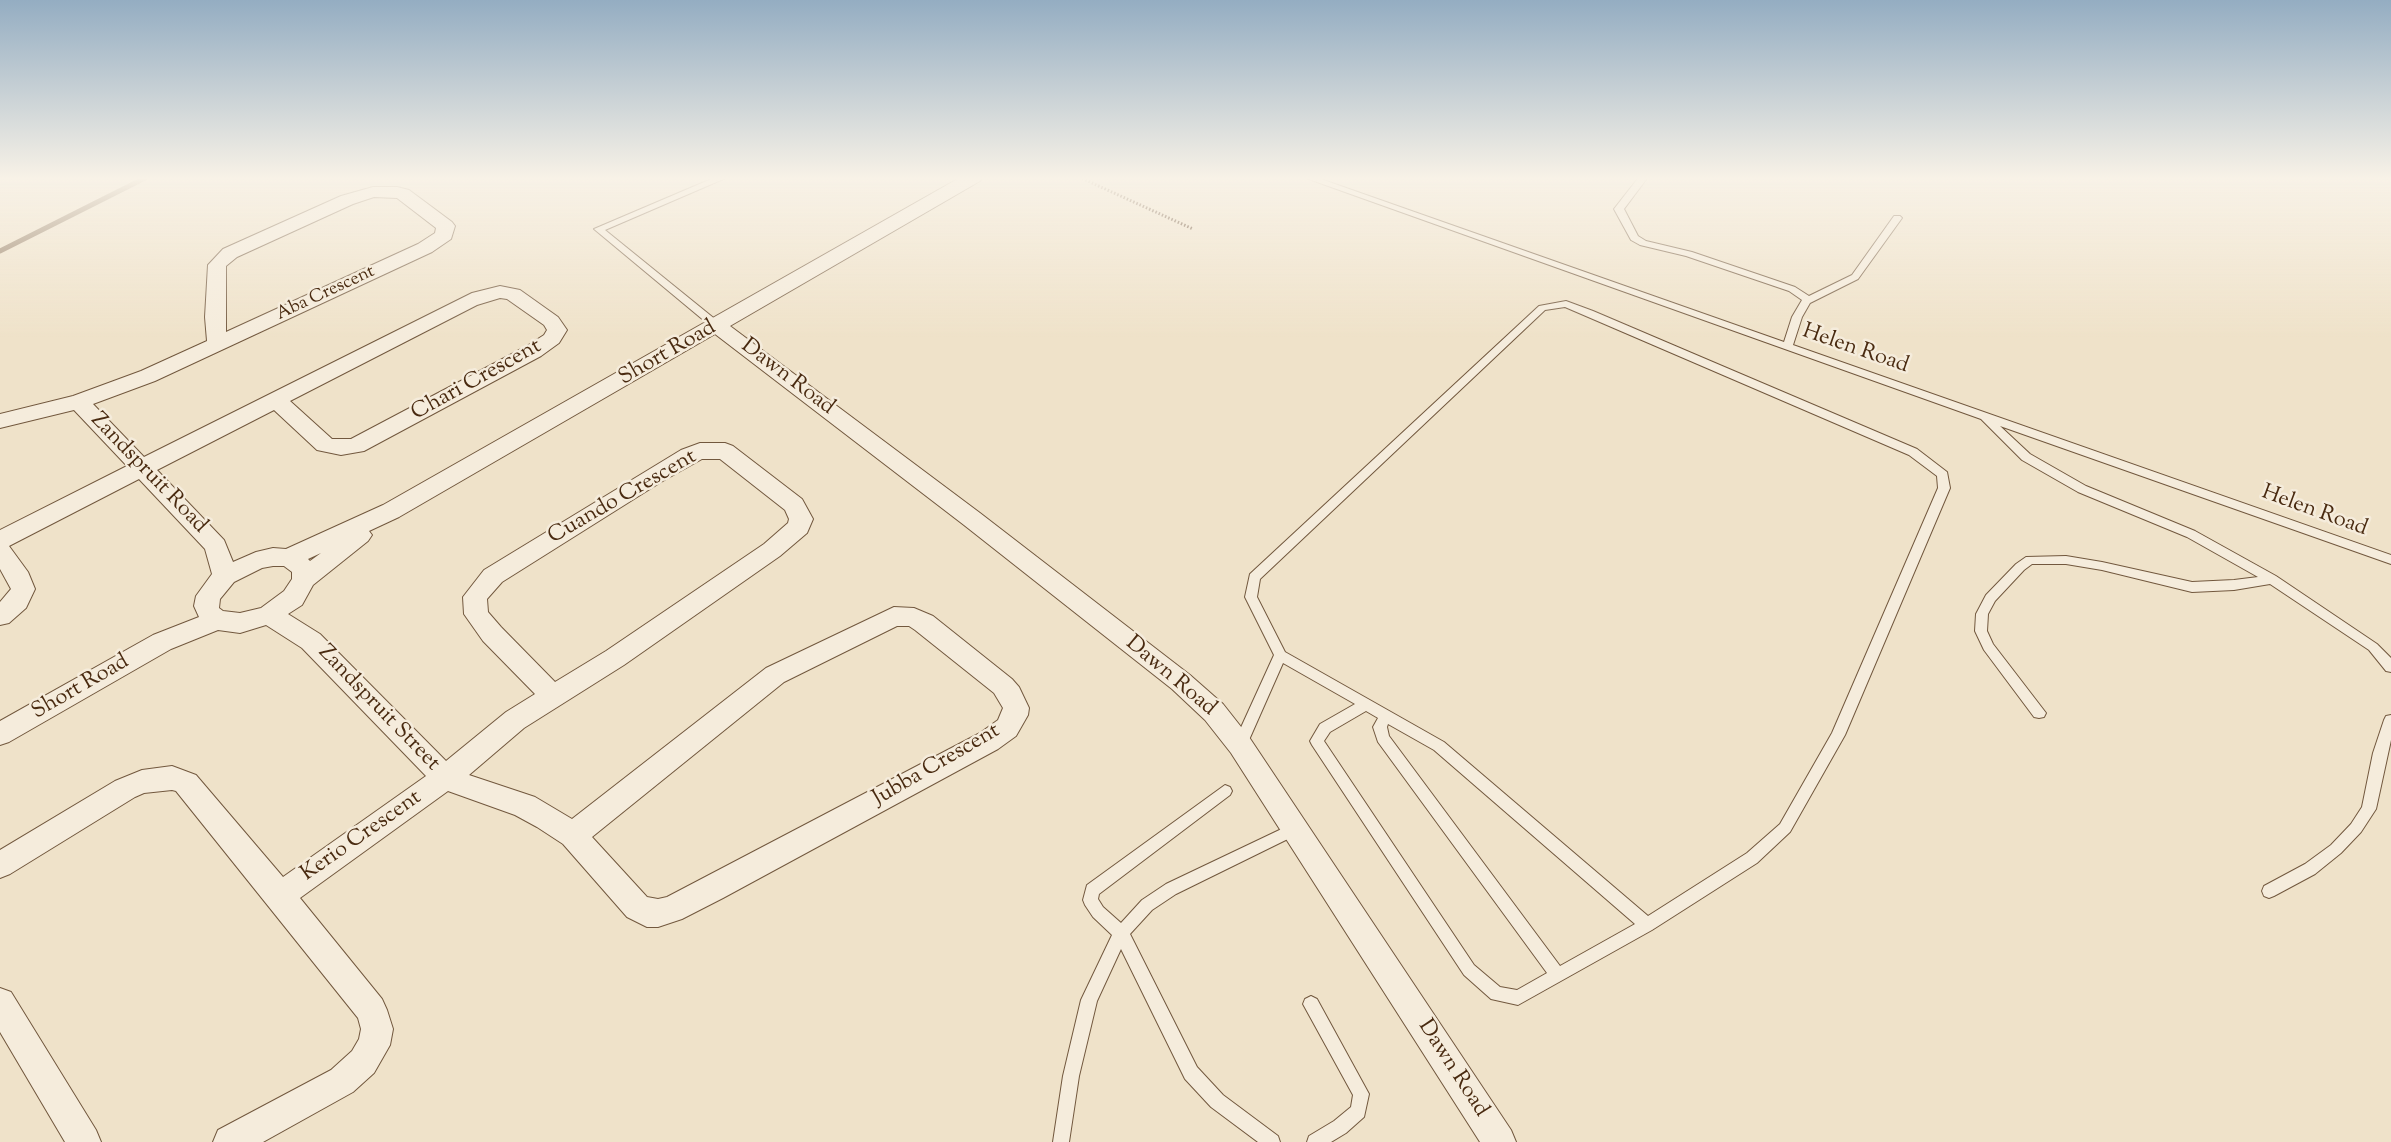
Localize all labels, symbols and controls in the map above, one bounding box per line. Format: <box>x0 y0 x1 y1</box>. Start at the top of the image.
street label: Aba Crescent <box>273 262 379 326</box>
street label: Short Road <box>615 316 721 392</box>
street label: Helen Road <box>1798 319 1912 381</box>
street label: Chari Crescent <box>407 334 547 428</box>
street label: Dawn Road <box>735 334 839 422</box>
street label: Zandspruit Road <box>84 408 212 540</box>
street label: Cuando Crescent <box>544 445 702 551</box>
street label: Helen Road <box>2257 481 2371 543</box>
street label: Dawn Road <box>1119 631 1221 723</box>
street label: Zandspruit Street <box>311 641 445 777</box>
street label: Short Road <box>28 650 134 726</box>
street label: Jubba Crescent <box>869 719 1005 813</box>
street label: Kerio Crescent <box>297 786 427 888</box>
street label: Dawn Road <box>1411 1015 1493 1123</box>

